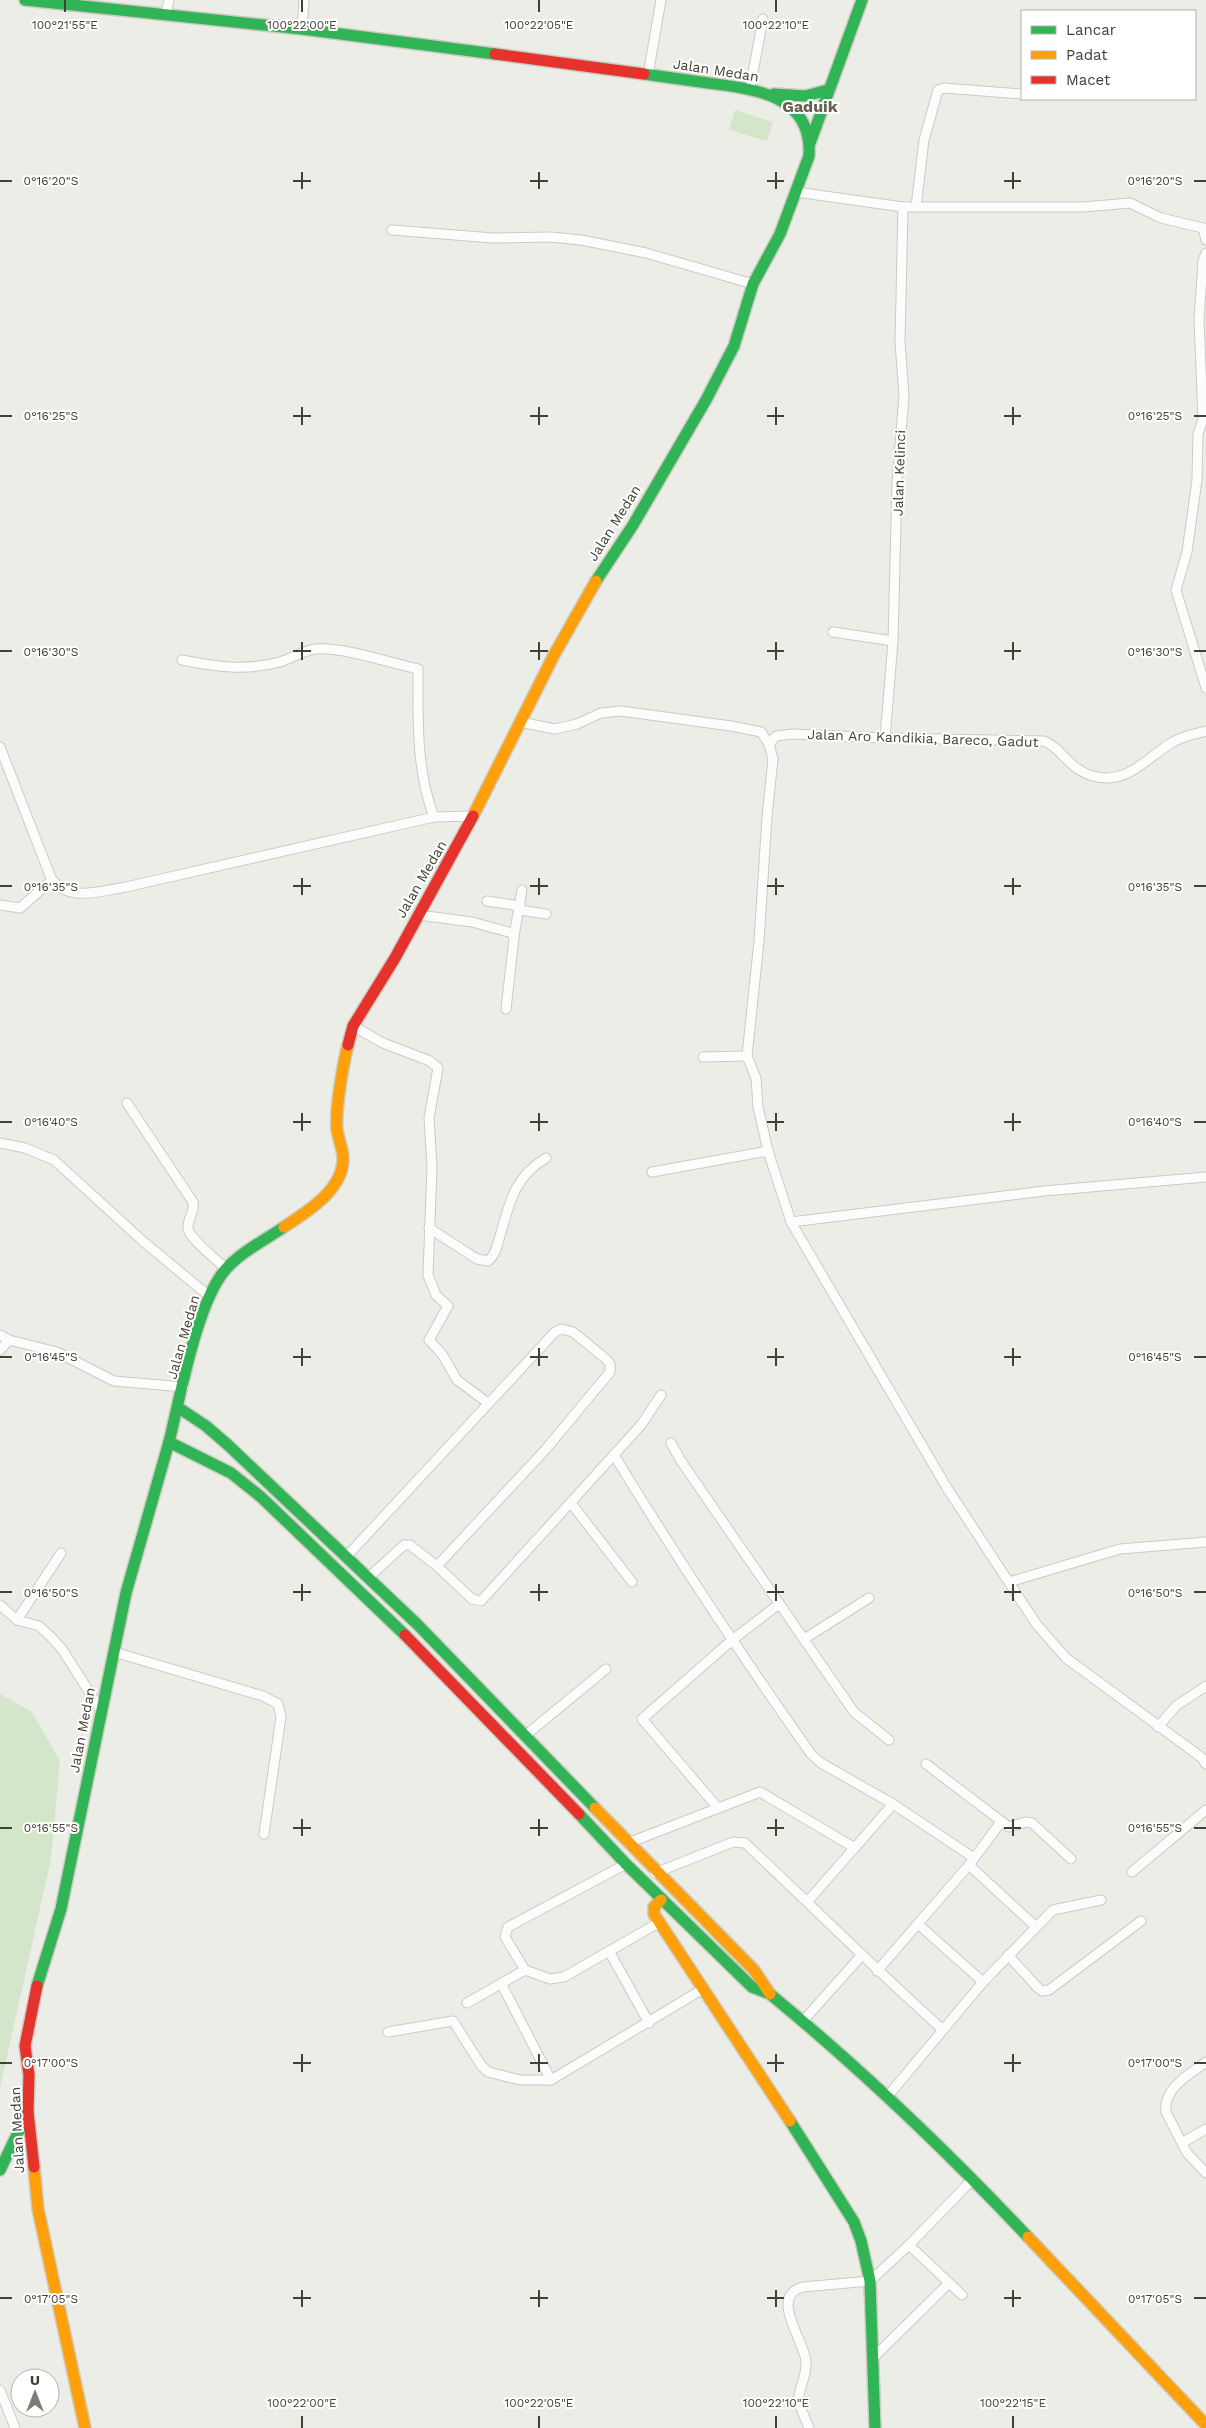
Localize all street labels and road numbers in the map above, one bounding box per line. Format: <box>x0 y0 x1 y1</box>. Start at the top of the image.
street label: Jalan Medan <box>672 55 760 85</box>
street label: Jalan Kelinci <box>890 430 908 516</box>
street label: Jalan Medan <box>584 482 644 564</box>
street label: Jalan Aro Kandikia, Bareco, Gadut <box>807 726 1039 750</box>
street label: Jalan Medan <box>392 838 450 920</box>
street label: Jalan Medan <box>163 1293 203 1381</box>
street label: Jalan Medan <box>66 1686 98 1774</box>
street label: Jalan Medan <box>7 2086 27 2174</box>

